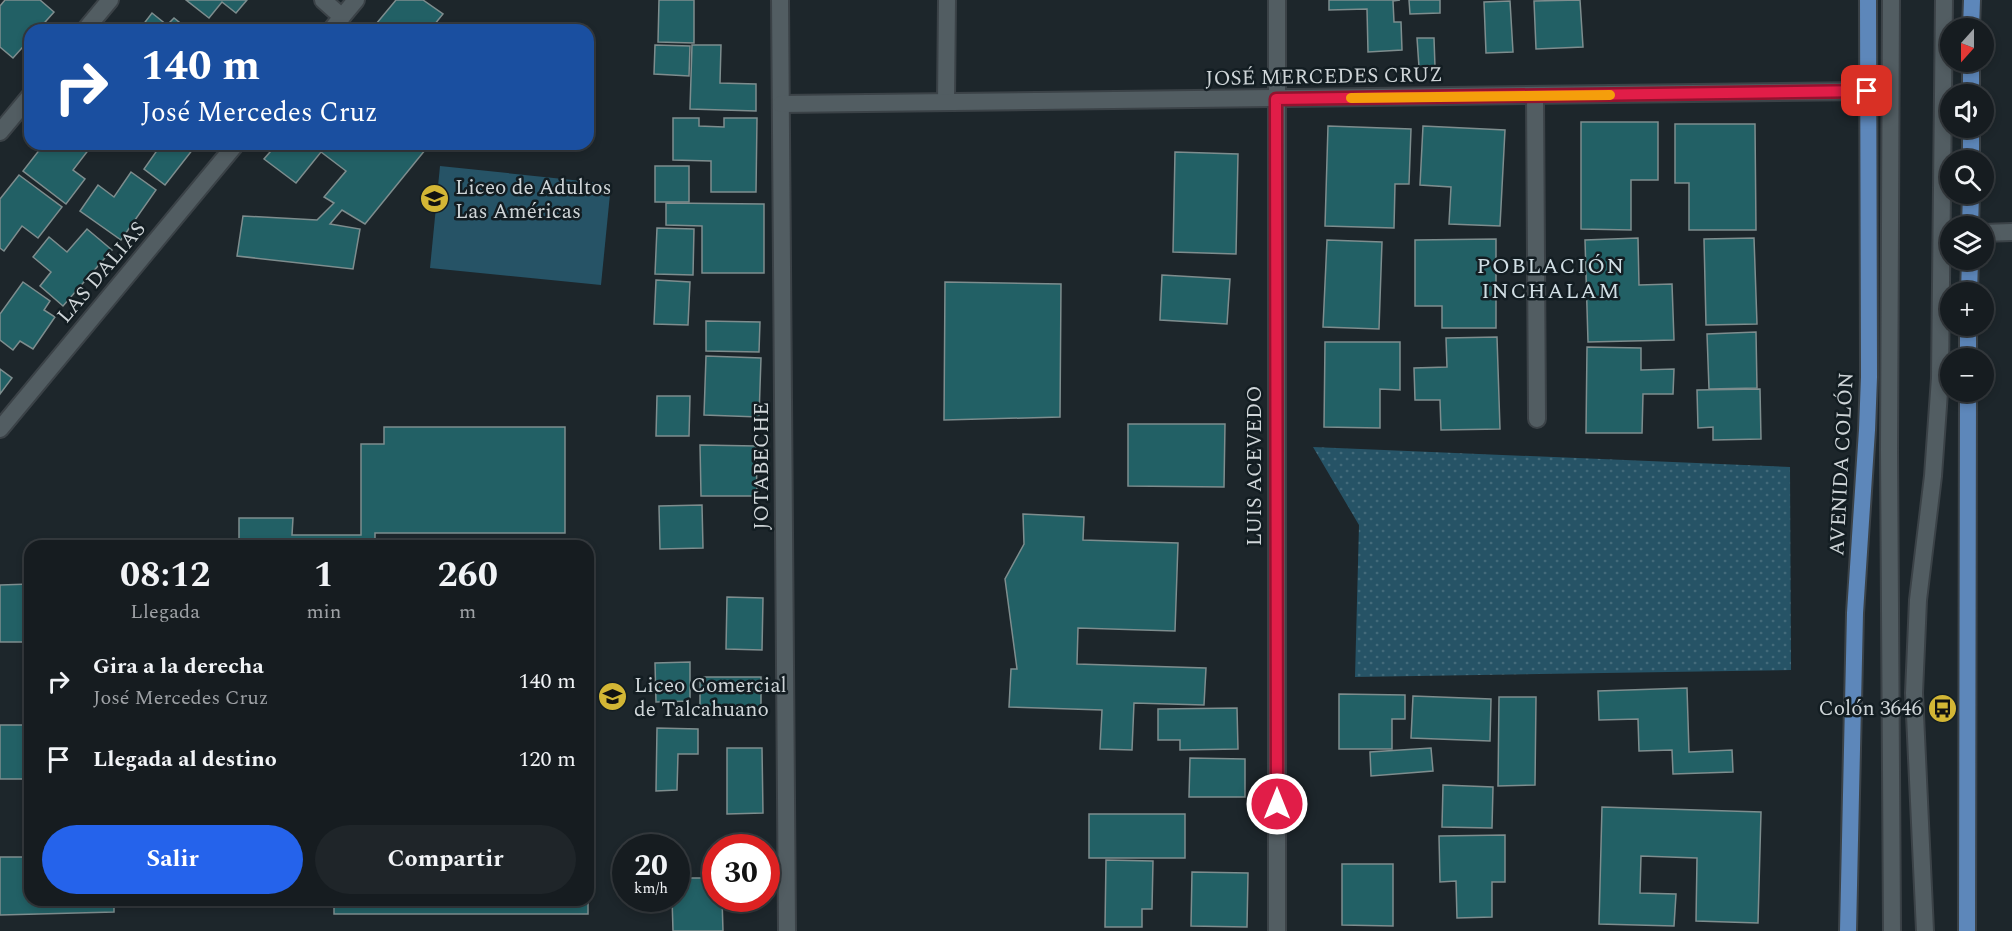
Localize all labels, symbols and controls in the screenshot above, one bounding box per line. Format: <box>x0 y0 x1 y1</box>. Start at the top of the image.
north arrow <box>1940 18 1994 72</box>
map controls <box>1940 18 1994 402</box>
text: 140 m <box>141 35 260 98</box>
icon: right <box>42 48 120 126</box>
street label: JOSÉ MERCEDES CRUZ <box>1205 59 1443 95</box>
pin <box>1841 65 1892 116</box>
icon: arrive <box>1850 74 1883 107</box>
button: sound <box>1940 84 1994 138</box>
text: José Mercedes Cruz <box>141 92 378 134</box>
button: search <box>1940 150 1994 204</box>
place label: Liceo de Adultos Las Américas <box>455 172 612 228</box>
school or university icon: Liceo de Adultos Las Américas <box>418 183 450 215</box>
street label: LAS DALIAS <box>49 215 154 331</box>
button: layers <box>1940 216 1994 270</box>
district label: POBLACIÓN INCHALAM <box>1477 250 1625 308</box>
button: + <box>1940 282 1994 336</box>
button: − <box>1940 348 1994 402</box>
street label: AVENIDA COLÓN <box>1821 371 1863 557</box>
street label: LUIS ACEVEDO <box>1239 386 1271 546</box>
street label: JOTABECHE <box>746 402 778 530</box>
text: 08:12 <box>120 548 210 603</box>
text: 1 <box>314 548 334 603</box>
text: 260 <box>437 548 498 603</box>
text: Llegada <box>130 597 200 627</box>
text: min <box>306 597 341 627</box>
text: m <box>459 597 476 627</box>
text: Gira a la derecha <box>93 650 264 683</box>
icon: right <box>42 665 75 698</box>
text: 140 m <box>519 665 576 698</box>
place label: Liceo Comercial de Talcahuano <box>634 670 787 726</box>
school or university icon: Liceo Comercial de Talcahuano <box>597 681 629 713</box>
text: José Mercedes Cruz <box>93 683 268 713</box>
bus stop icon: Colón 3646 <box>1927 692 1959 724</box>
place label: Colón 3646 <box>1818 693 1922 725</box>
icon: arrive <box>42 743 75 776</box>
text: Llegada al destino <box>93 743 277 776</box>
text: 120 m <box>519 743 576 776</box>
position arrow <box>1245 772 1309 836</box>
button: Salir <box>42 825 303 894</box>
button: Compartir <box>315 825 576 894</box>
speed limit sign: 30 <box>702 834 780 912</box>
text: 20 <box>634 843 668 889</box>
text: km/h <box>634 877 668 900</box>

